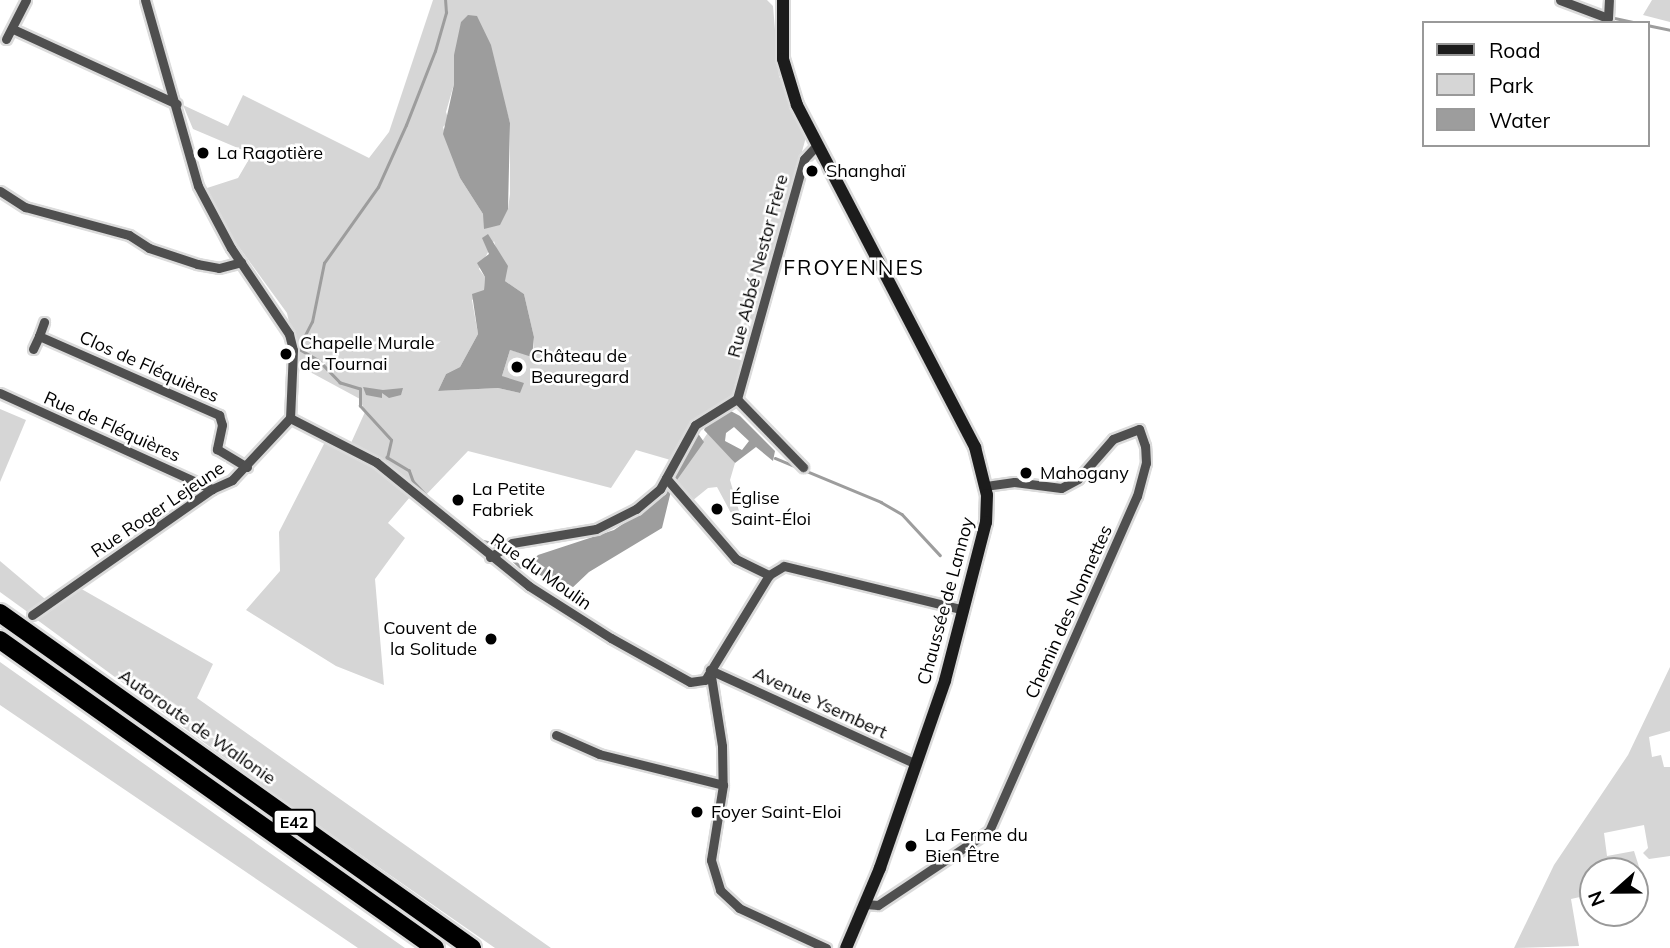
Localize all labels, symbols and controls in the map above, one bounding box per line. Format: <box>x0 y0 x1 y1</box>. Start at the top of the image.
legend <box>1422 21 1649 147</box>
text: Road <box>1489 37 1540 63</box>
text: Park <box>1489 72 1533 98</box>
text: Water <box>1489 107 1550 133</box>
place label: La Ragotière <box>217 142 323 164</box>
marker: La Ragotière <box>195 145 211 161</box>
place label: Shanghaï <box>826 160 906 182</box>
marker: Shanghaï <box>804 163 820 179</box>
street label: Rue Abbé Nestor Frère <box>723 172 793 360</box>
district label: FROYENNES <box>784 254 924 280</box>
street label: Clos de Fléquières <box>76 327 222 407</box>
place label: Chapelle Murale de Tournai <box>300 333 434 376</box>
marker: Chapelle Murale de Tournai <box>278 346 294 362</box>
place label: Château de Beauregard <box>531 346 629 388</box>
marker: Château de Beauregard <box>509 359 525 375</box>
street label: Rue de Fléquières <box>40 387 184 467</box>
street label: Rue Roger Lejeune <box>87 457 229 563</box>
place label: Mahogany <box>1040 462 1129 484</box>
marker: Mahogany <box>1018 465 1034 481</box>
place label: La Petite Fabriek <box>472 479 545 522</box>
place label: Église Saint-Éloi <box>731 488 811 530</box>
marker: La Petite Fabriek <box>450 492 466 508</box>
marker: Église Saint-Éloi <box>709 501 725 517</box>
street label: Chaussée de Lannoy <box>913 515 979 687</box>
street label: Chemin des Nonnettes <box>1021 522 1117 702</box>
street label: Rue du Moulin <box>486 529 596 615</box>
place label: Couvent de la Solitude <box>383 618 477 660</box>
marker: Couvent de la Solitude <box>483 631 499 647</box>
street label: Avenue Ysembert <box>750 662 890 744</box>
street label: Autoroute de Wallonie <box>114 665 280 789</box>
place label: Foyer Saint-Eloi <box>711 801 841 823</box>
marker: Foyer Saint-Eloi <box>689 804 705 820</box>
road number: E42 <box>271 810 317 834</box>
place label: La Ferme du Bien Être <box>925 825 1028 868</box>
marker: La Ferme du Bien Être <box>903 838 919 854</box>
north arrow <box>1579 857 1649 927</box>
text: N <box>1582 888 1610 910</box>

